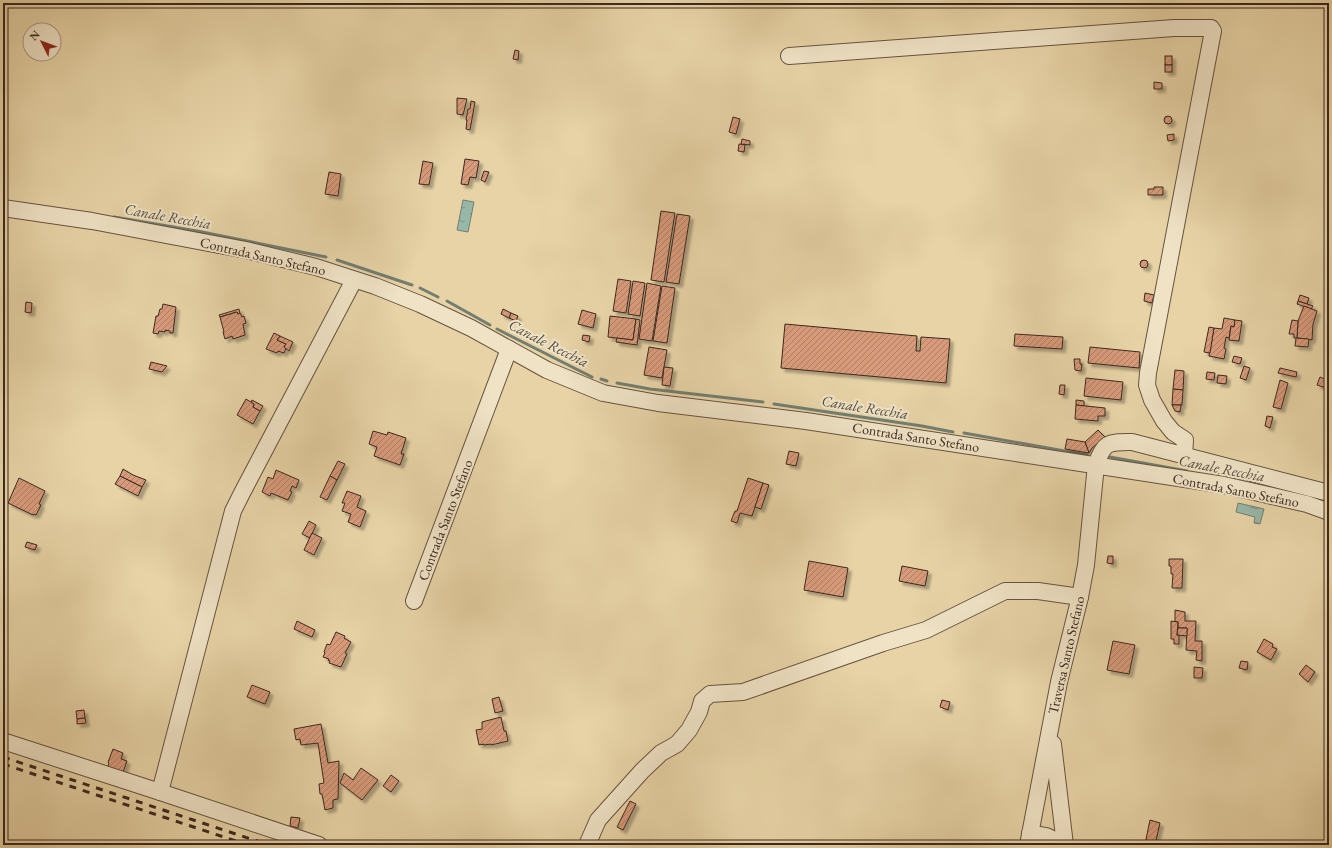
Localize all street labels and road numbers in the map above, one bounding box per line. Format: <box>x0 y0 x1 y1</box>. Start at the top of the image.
street label: Contrada Santo Stefano <box>198 233 328 279</box>
street label: Contrada Santo Stefano <box>851 418 981 456</box>
street label: Contrada Santo Stefano <box>414 457 476 583</box>
street label: Contrada Santo Stefano <box>1171 469 1301 511</box>
street label: Traversa Santo Stefano <box>1044 594 1088 716</box>

